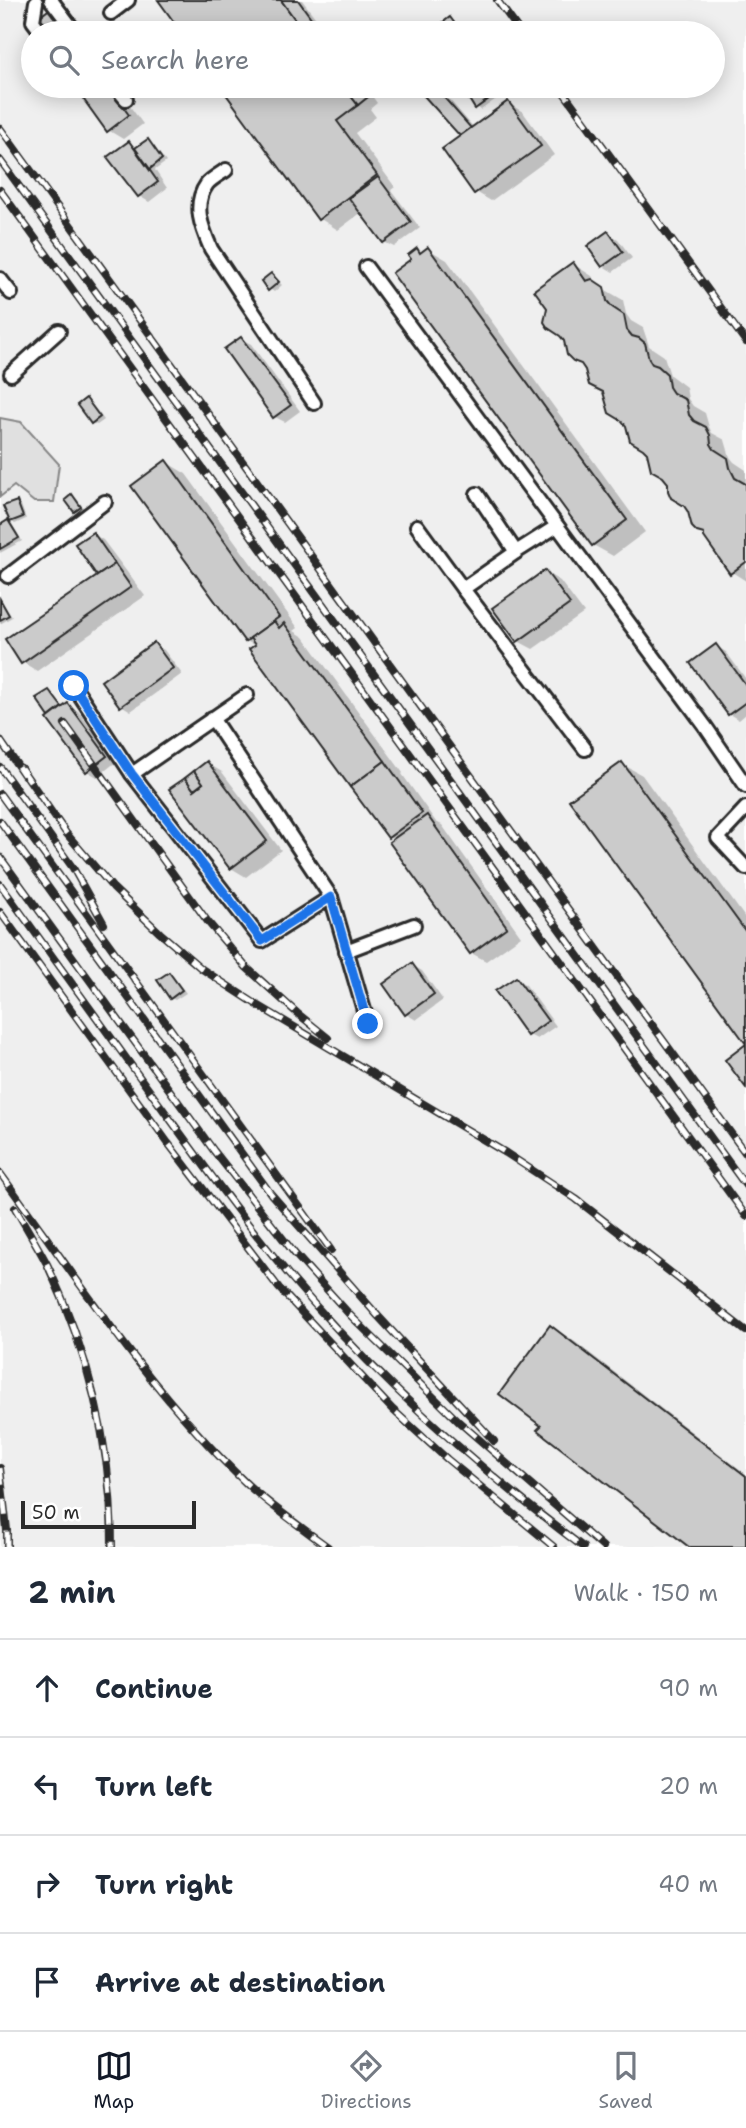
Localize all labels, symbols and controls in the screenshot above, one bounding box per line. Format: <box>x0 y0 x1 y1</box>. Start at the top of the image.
search box <box>21 21 725 98</box>
icon: search <box>45 41 83 79</box>
text: Search here <box>101 42 250 77</box>
route start <box>58 670 89 701</box>
route end <box>352 1008 383 1039</box>
scale bar <box>21 1498 196 1530</box>
text: 50 m <box>32 1500 80 1525</box>
text: 2 min <box>28 1572 115 1613</box>
text: Walk · 150 m <box>573 1578 718 1608</box>
icon: ahead <box>28 1669 66 1707</box>
text: Continue <box>95 1671 213 1706</box>
text: 90 m <box>658 1673 718 1703</box>
icon: left <box>28 1767 66 1805</box>
text: Turn left <box>95 1769 212 1804</box>
text: 20 m <box>659 1771 718 1801</box>
icon: right <box>28 1865 66 1903</box>
text: Turn right <box>95 1867 233 1902</box>
text: 40 m <box>658 1869 718 1899</box>
icon: arrive <box>28 1963 66 2001</box>
text: Arrive at destination <box>95 1965 385 2000</box>
tab: Map <box>93 2047 134 2114</box>
tab: Directions <box>321 2047 412 2114</box>
tab: Saved <box>599 2047 653 2114</box>

